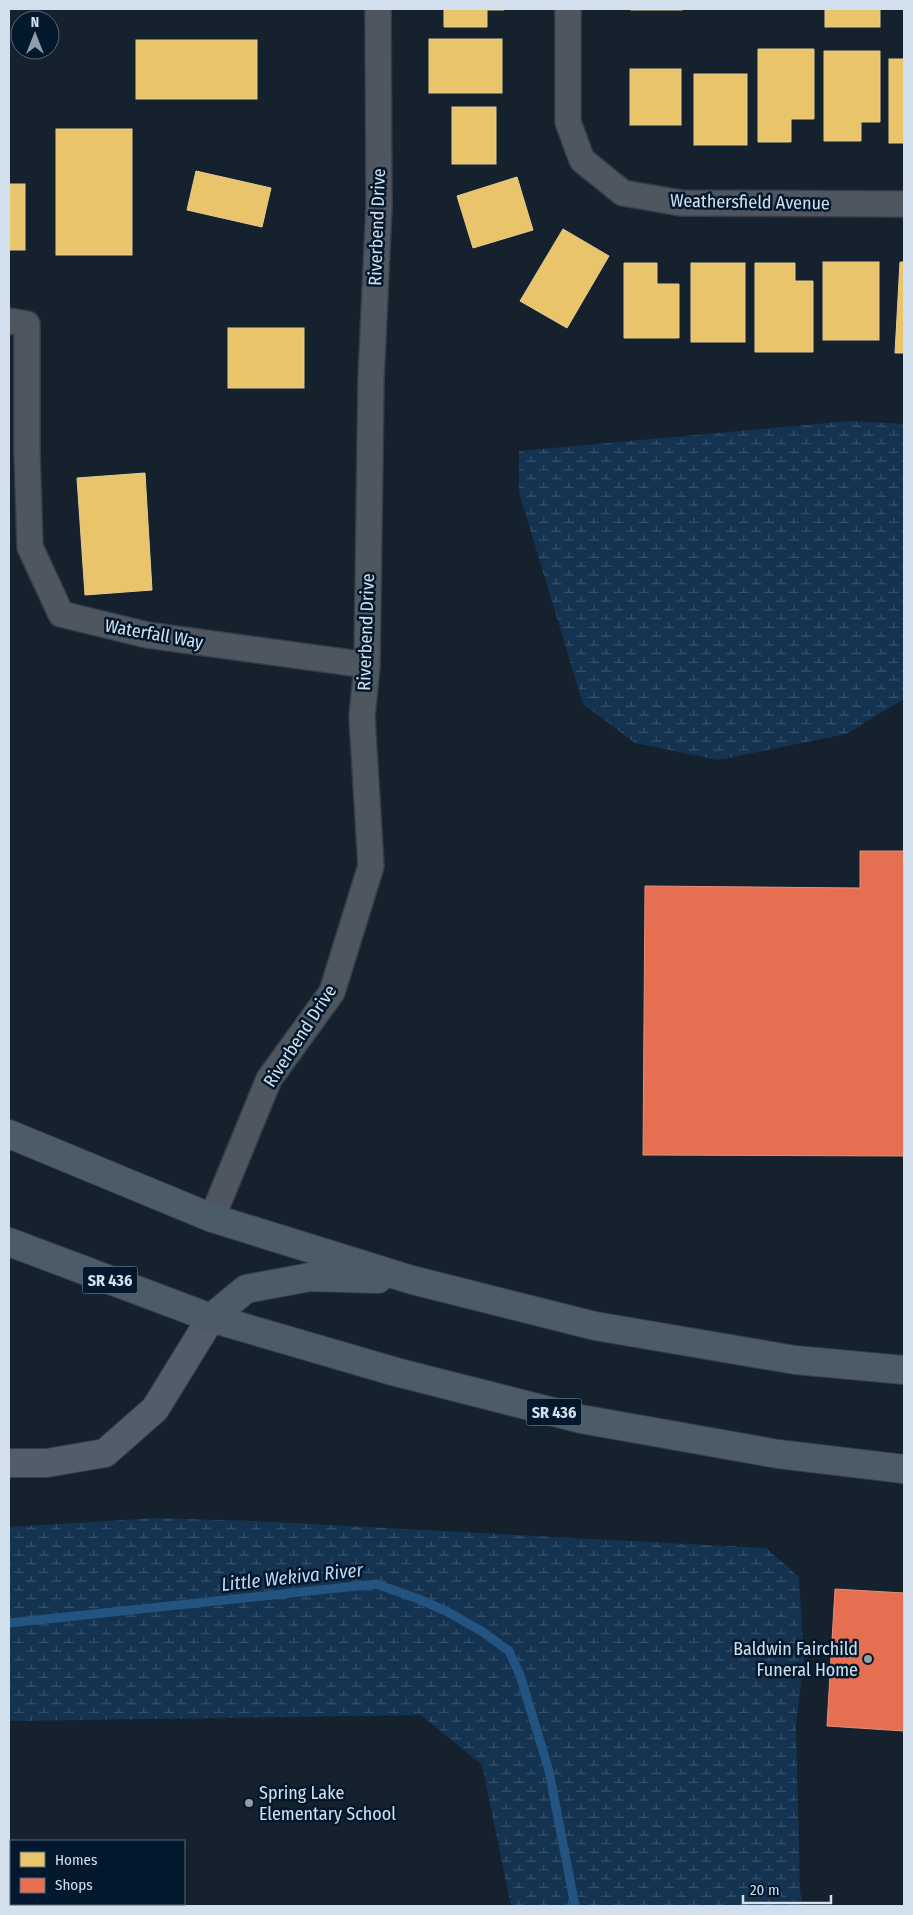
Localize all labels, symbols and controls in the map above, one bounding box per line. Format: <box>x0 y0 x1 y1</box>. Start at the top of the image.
north arrow <box>10 10 60 60</box>
text: N <box>31 14 39 31</box>
street label: Riverbend Drive <box>364 168 390 286</box>
street label: Weathersfield Avenue <box>670 190 830 214</box>
street label: Riverbend Drive <box>353 573 379 691</box>
street label: Waterfall Way <box>103 615 205 653</box>
street label: Riverbend Drive <box>259 981 341 1091</box>
road number: SR 436 <box>82 1266 138 1294</box>
road number: SR 436 <box>526 1398 582 1425</box>
water label: Little Wekiva River <box>220 1558 365 1596</box>
place label: Baldwin Fairchild Funeral Home <box>733 1638 858 1681</box>
marker: Baldwin Fairchild Funeral Home <box>862 1653 874 1665</box>
place label: Spring Lake Elementary School <box>259 1782 396 1825</box>
marker: Spring Lake Elementary School <box>243 1797 255 1809</box>
legend <box>10 1840 185 1905</box>
text: Homes <box>55 1851 97 1869</box>
scale bar <box>743 1872 830 1904</box>
text: Shops <box>55 1876 93 1894</box>
text: 20 m <box>750 1881 780 1899</box>

